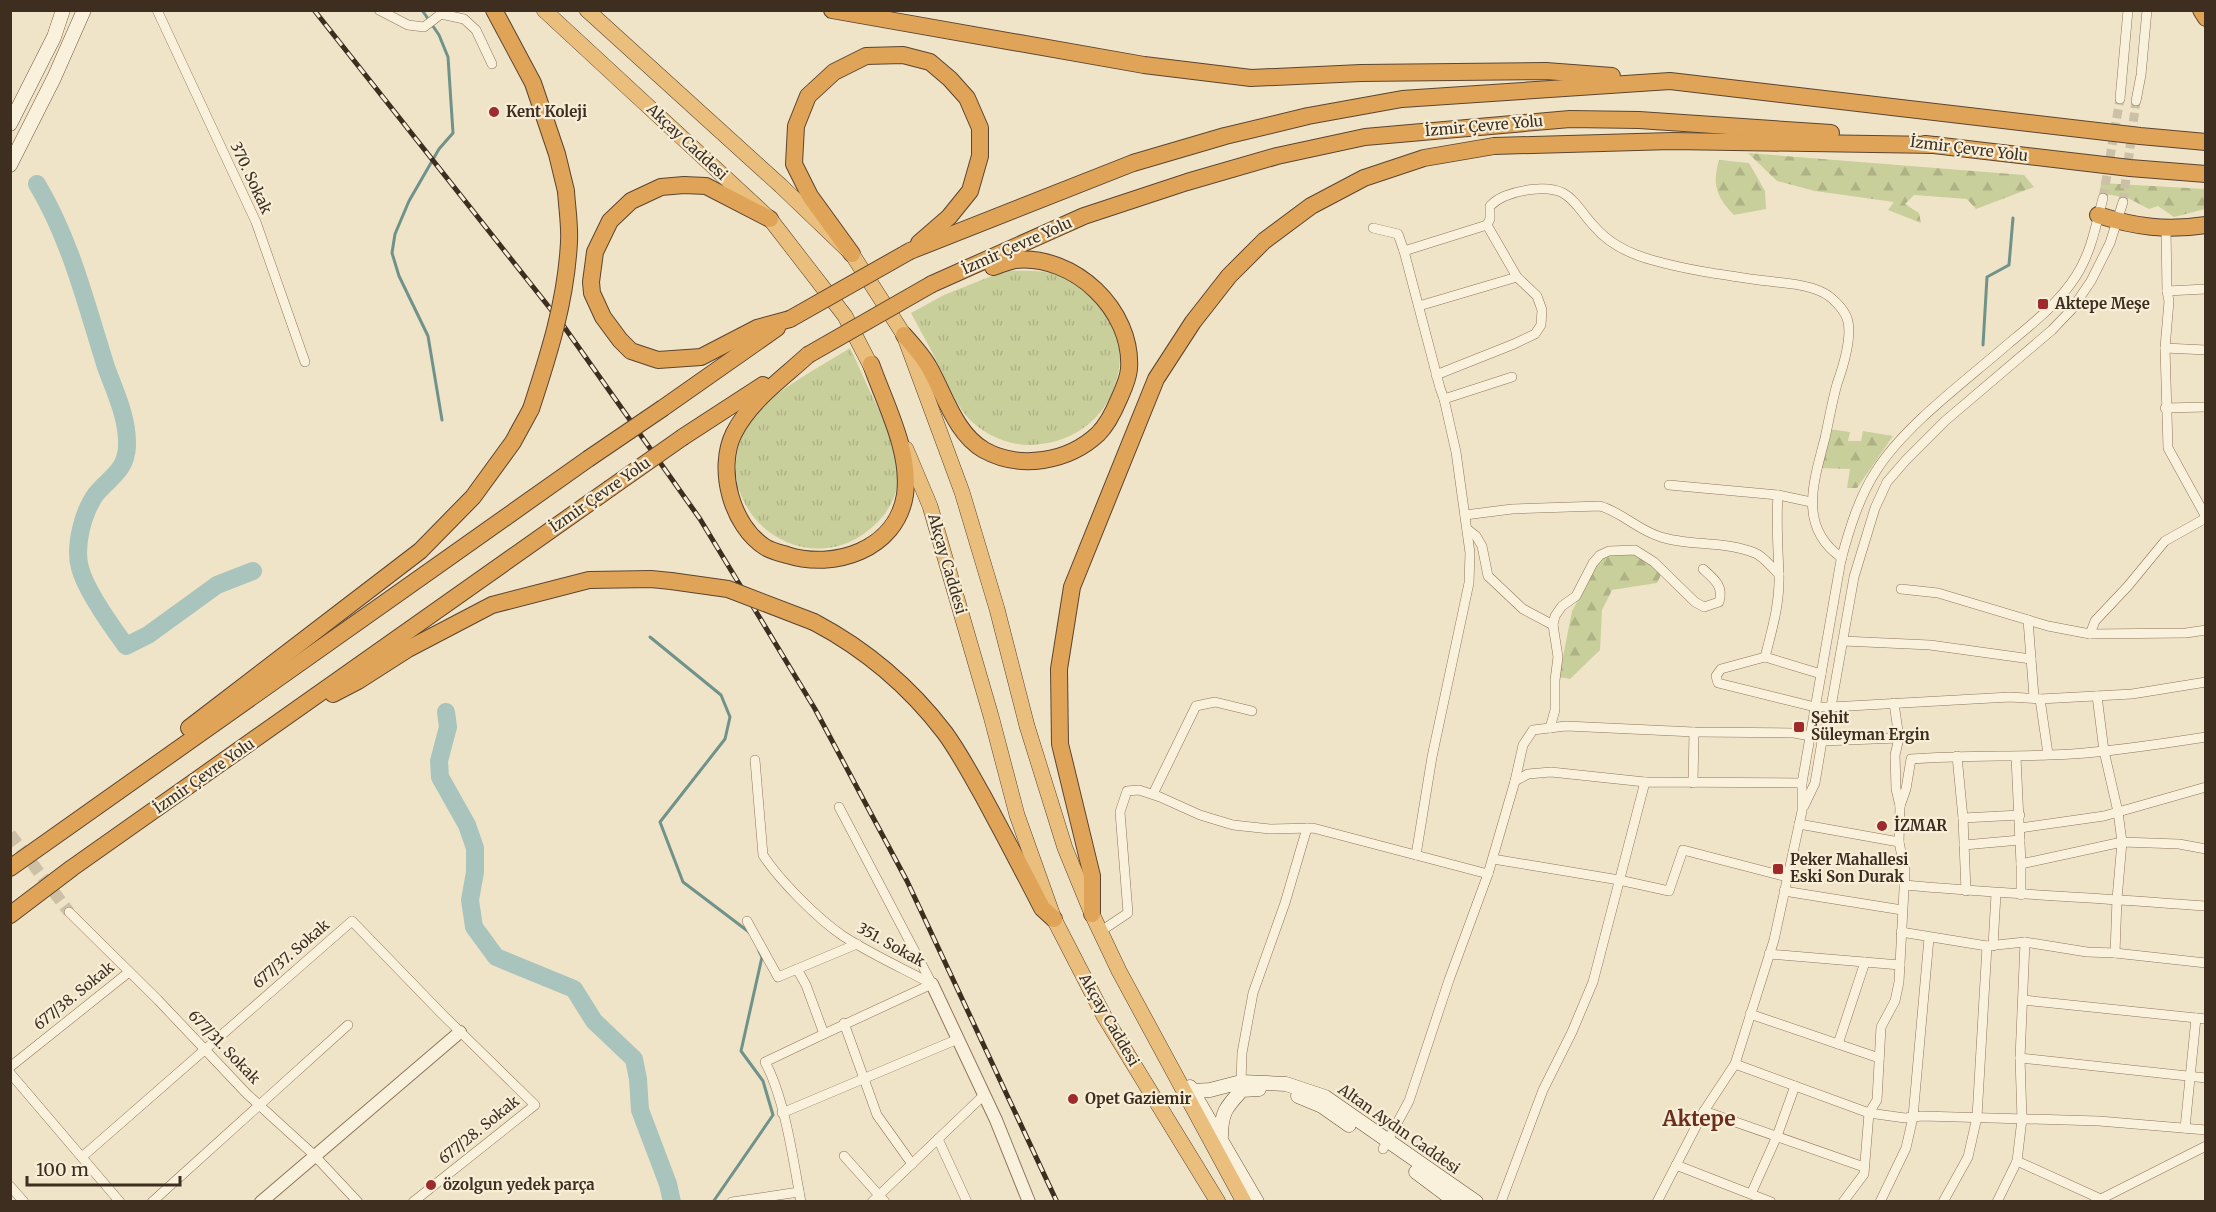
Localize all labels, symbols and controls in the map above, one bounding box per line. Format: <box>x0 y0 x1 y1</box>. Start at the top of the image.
street label: Akçay Caddesi <box>642 99 732 184</box>
place label: Kent Koleji <box>506 102 587 121</box>
marker: Kent Koleji <box>487 105 501 119</box>
street label: İzmir Çevre Yolu <box>1424 111 1544 140</box>
street label: İzmir Çevre Yolu <box>1909 132 2029 165</box>
street label: 370. Sokak <box>227 139 277 217</box>
street label: İzmir Çevre Yolu <box>959 213 1075 278</box>
place label: Aktepe Meşe <box>2054 294 2150 313</box>
marker: Aktepe Meşe <box>2036 297 2050 311</box>
street label: İzmir Çevre Yolu <box>546 453 654 536</box>
street label: Akçay Caddesi <box>924 510 971 616</box>
place label: Şehit Süleyman Ergin <box>1811 708 1930 744</box>
marker: Şehit Süleyman Ergin <box>1792 720 1806 734</box>
street label: İzmir Çevre Yolu <box>150 734 258 817</box>
place label: İZMAR <box>1894 815 1947 835</box>
marker: İZMAR <box>1875 819 1889 833</box>
place label: Peker Mahallesi Eski Son Durak <box>1790 850 1908 886</box>
marker: Peker Mahallesi Eski Son Durak <box>1771 862 1785 876</box>
street label: 677/37. Sokak <box>248 915 333 992</box>
street label: 351. Sokak <box>854 918 929 971</box>
street label: 677/38. Sokak <box>30 957 118 1034</box>
street label: Akçay Caddesi <box>1075 969 1144 1070</box>
street label: 677/31. Sokak <box>184 1006 265 1088</box>
street label: Altan Aydın Caddesi <box>1334 1079 1464 1178</box>
place label: Opet Gaziemir <box>1085 1089 1192 1108</box>
street label: 677/28. Sokak <box>434 1091 523 1168</box>
marker: Opet Gaziemir <box>1066 1092 1080 1106</box>
district label: Aktepe <box>1661 1105 1736 1132</box>
scale bar <box>27 1149 180 1187</box>
text: 100 m <box>36 1158 89 1181</box>
place label: özolgun yedek parça <box>443 1175 595 1194</box>
marker: özolgun yedek parça <box>424 1178 438 1192</box>

